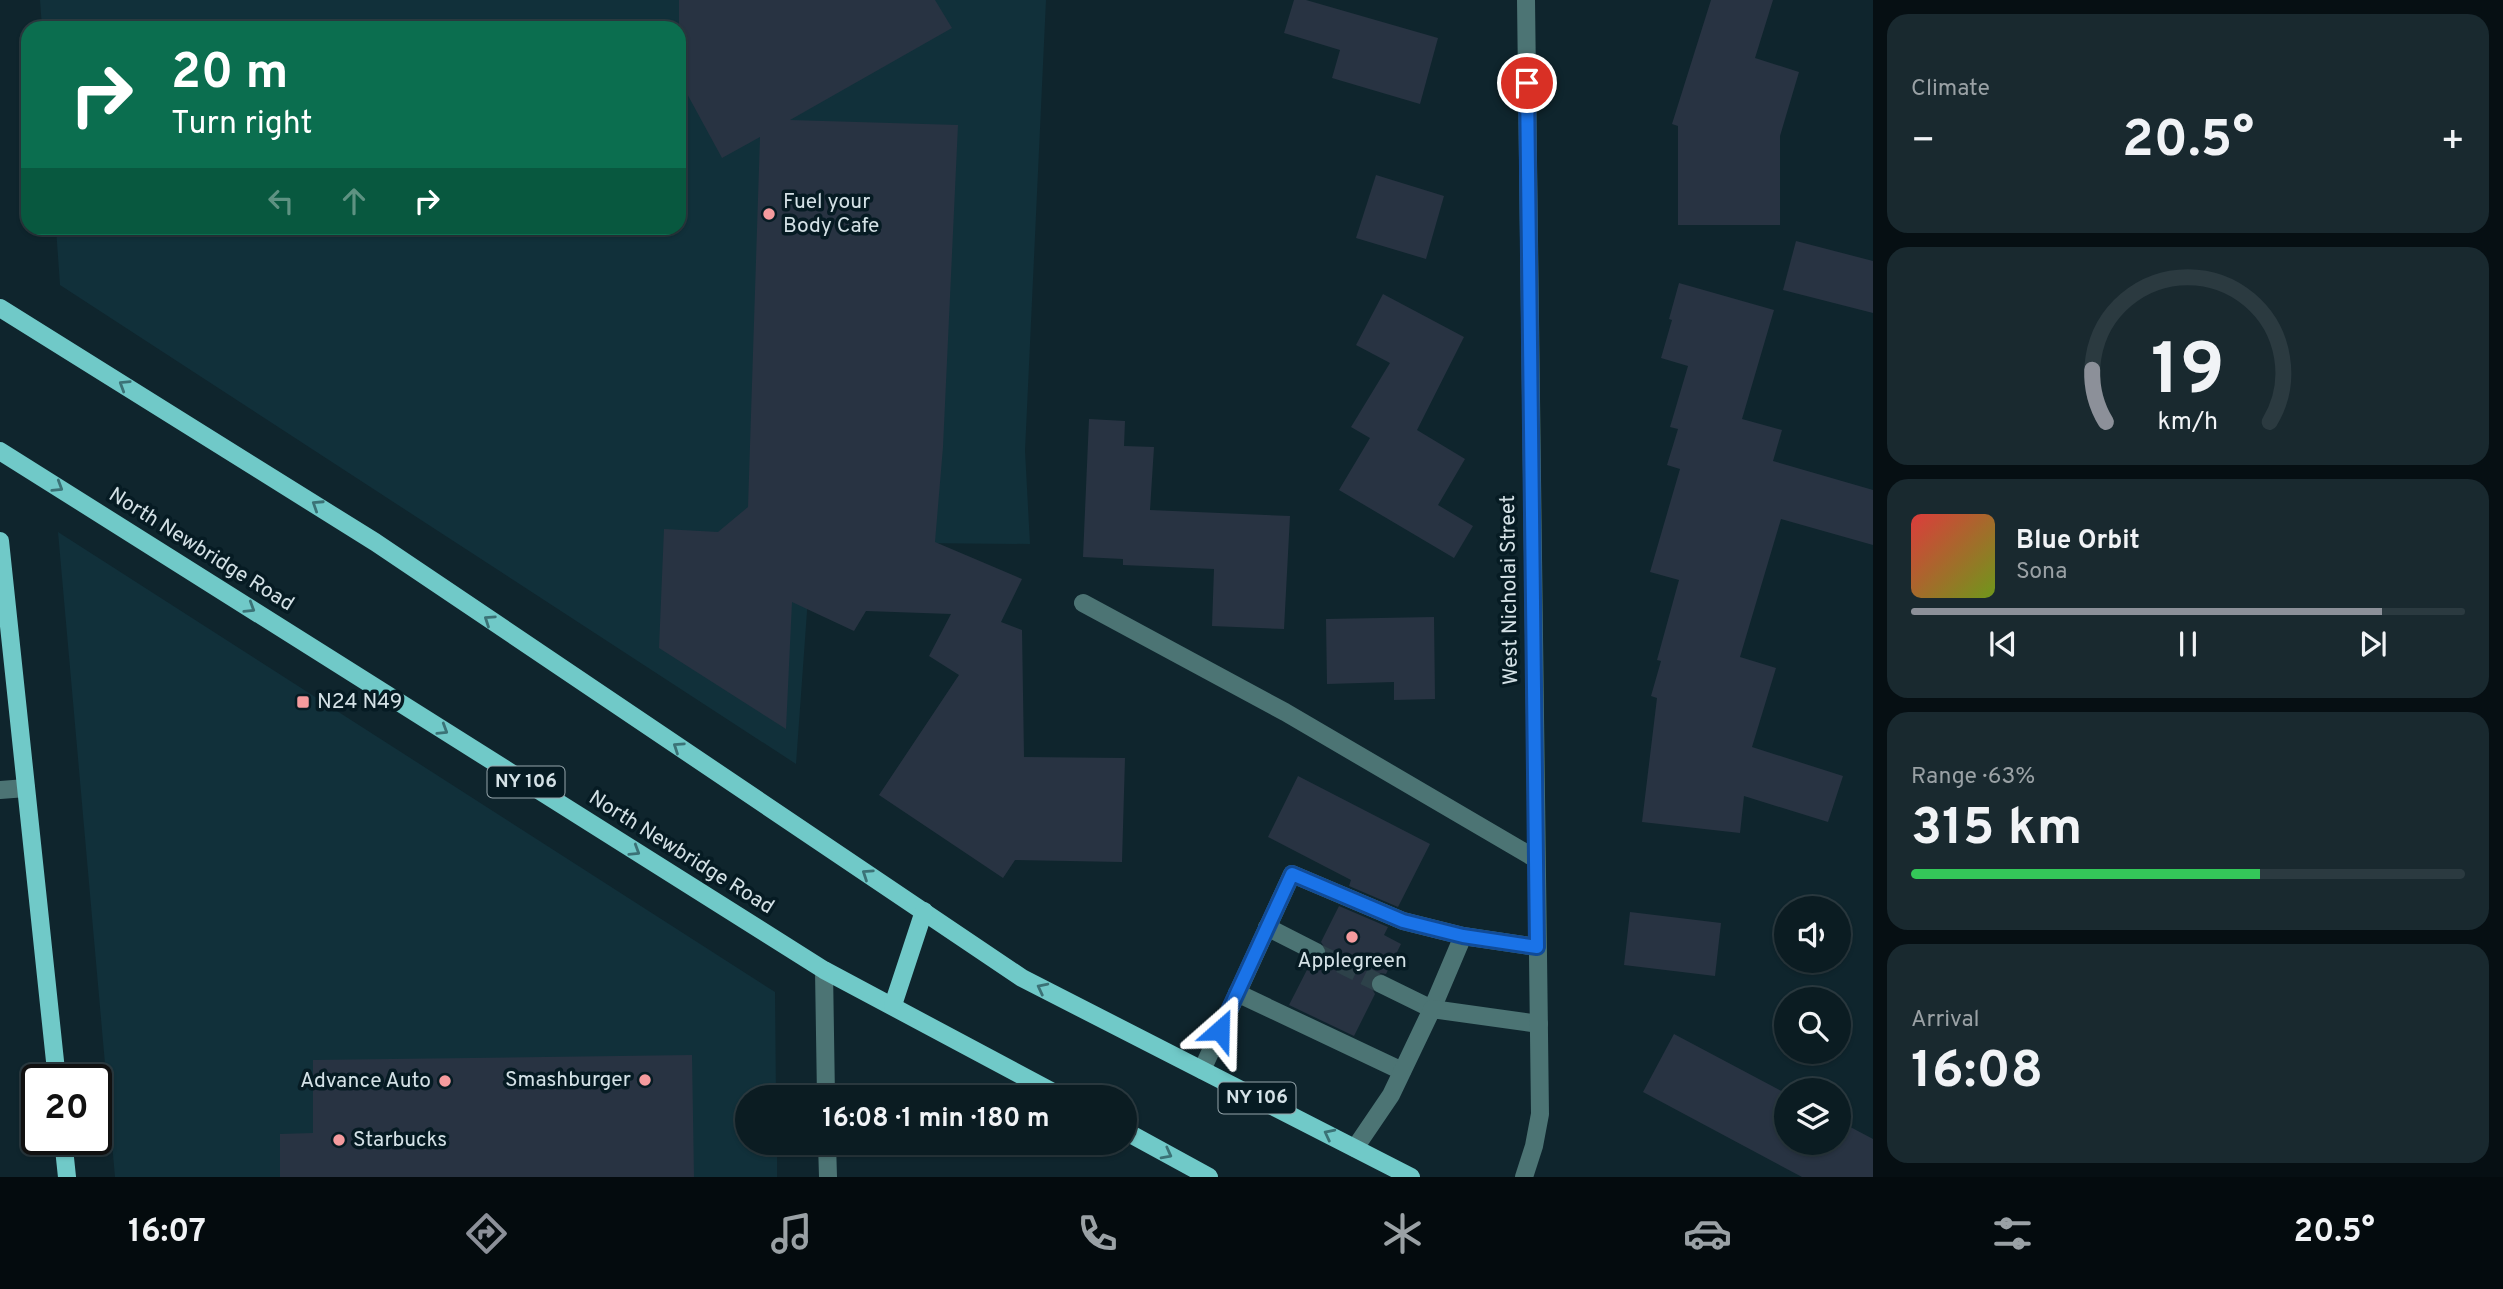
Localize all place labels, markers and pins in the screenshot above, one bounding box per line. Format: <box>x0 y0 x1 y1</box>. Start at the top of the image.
pin <box>1497 53 1557 113</box>
place label: Fuel your Body Cafe <box>783 189 879 240</box>
marker: Fuel your Body Cafe <box>761 206 777 222</box>
place label: N24 N49 <box>317 689 402 716</box>
marker: N24 N49 <box>295 694 311 710</box>
marker: Applegreen <box>1344 929 1360 945</box>
place label: Applegreen <box>1297 948 1407 975</box>
place label: Smashburger <box>505 1067 631 1094</box>
place label: Advance Auto <box>300 1068 431 1095</box>
marker: Smashburger <box>637 1072 653 1088</box>
marker: Advance Auto <box>437 1073 453 1089</box>
place label: Starbucks <box>353 1127 447 1154</box>
marker: Starbucks <box>331 1132 347 1148</box>

